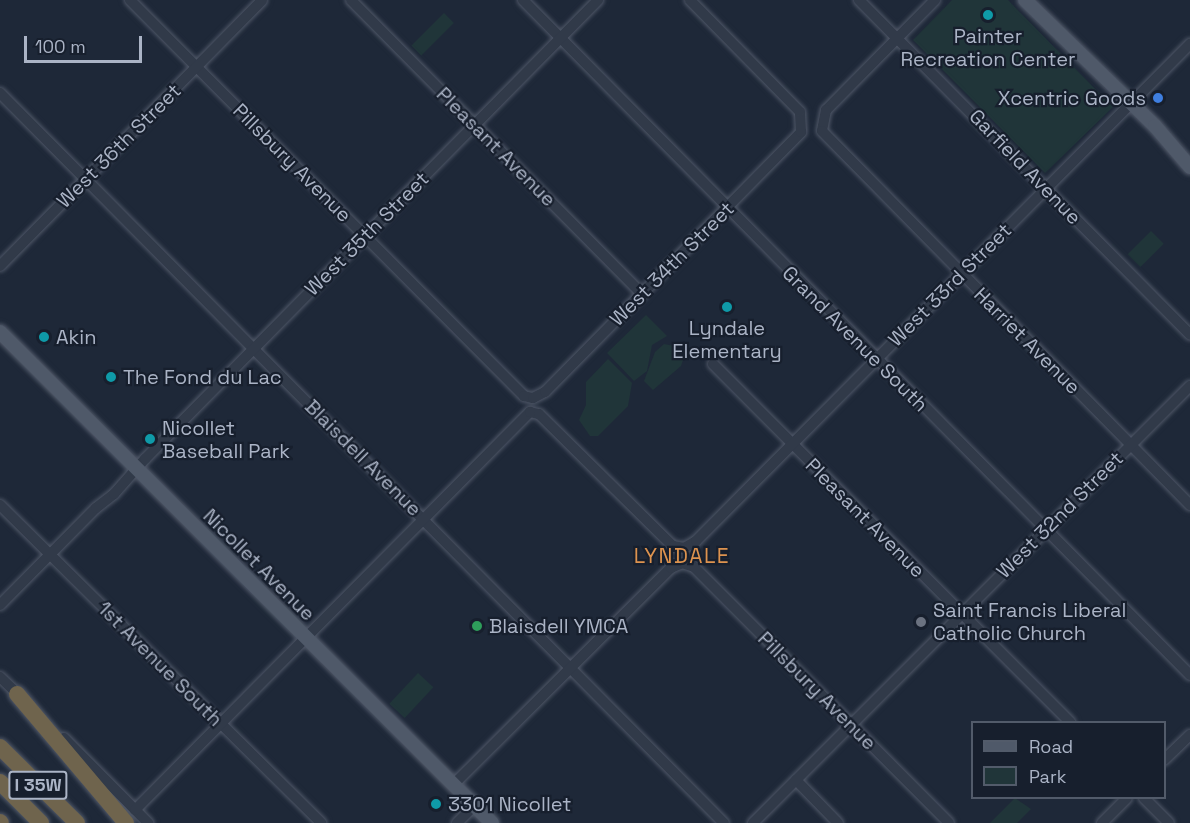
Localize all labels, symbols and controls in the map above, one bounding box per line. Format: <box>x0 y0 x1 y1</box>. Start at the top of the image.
marker: Painter Recreation Center <box>981 8 995 22</box>
scale bar <box>27 24 146 62</box>
place label: Painter Recreation Center <box>900 24 1076 71</box>
text: 100 m <box>35 35 86 58</box>
street label: West 36th Street <box>52 79 186 213</box>
street label: Pleasant Avenue <box>431 82 561 212</box>
place label: Xcentric Goods <box>998 86 1146 110</box>
marker: Xcentric Goods <box>1151 91 1165 105</box>
street label: Pillsbury Avenue <box>228 99 356 227</box>
street label: Garfield Avenue <box>964 104 1086 230</box>
street label: West 35th Street <box>300 167 434 301</box>
street label: West 34th Street <box>605 197 739 331</box>
street label: West 33rd Street <box>883 218 1017 352</box>
street label: Grand Avenue South <box>777 261 933 417</box>
street label: Harriet Avenue <box>969 283 1085 399</box>
marker: Lyndale Elementary <box>720 300 734 314</box>
place label: Lyndale Elementary <box>672 316 782 363</box>
place label: Akin <box>56 325 97 349</box>
marker: Akin <box>37 330 51 344</box>
place label: The Fond du Lac <box>123 365 282 389</box>
marker: The Fond du Lac <box>104 370 118 384</box>
street label: Blaisdell Avenue <box>300 395 426 521</box>
place label: Nicollet Baseball Park <box>162 416 290 463</box>
marker: Nicollet Baseball Park <box>143 432 157 446</box>
street label: West 32nd Street <box>992 447 1128 583</box>
street label: Pleasant Avenue <box>800 453 930 583</box>
street label: Nicollet Avenue <box>198 504 320 626</box>
district label: LYNDALE <box>634 543 730 569</box>
street label: 1st Avenue South <box>92 596 228 732</box>
place label: Saint Francis Liberal Catholic Church <box>933 598 1126 645</box>
place label: Blaisdell YMCA <box>489 614 629 638</box>
marker: Saint Francis Liberal Catholic Church <box>914 615 928 629</box>
marker: Blaisdell YMCA <box>470 619 484 633</box>
street label: Pillsbury Avenue <box>753 627 881 755</box>
legend <box>971 721 1166 799</box>
text: Road <box>1029 735 1073 758</box>
text: Park <box>1029 765 1066 788</box>
road number: I 35W <box>8 770 68 800</box>
place label: 3301 Nicollet <box>448 792 571 816</box>
marker: 3301 Nicollet <box>429 797 443 811</box>

